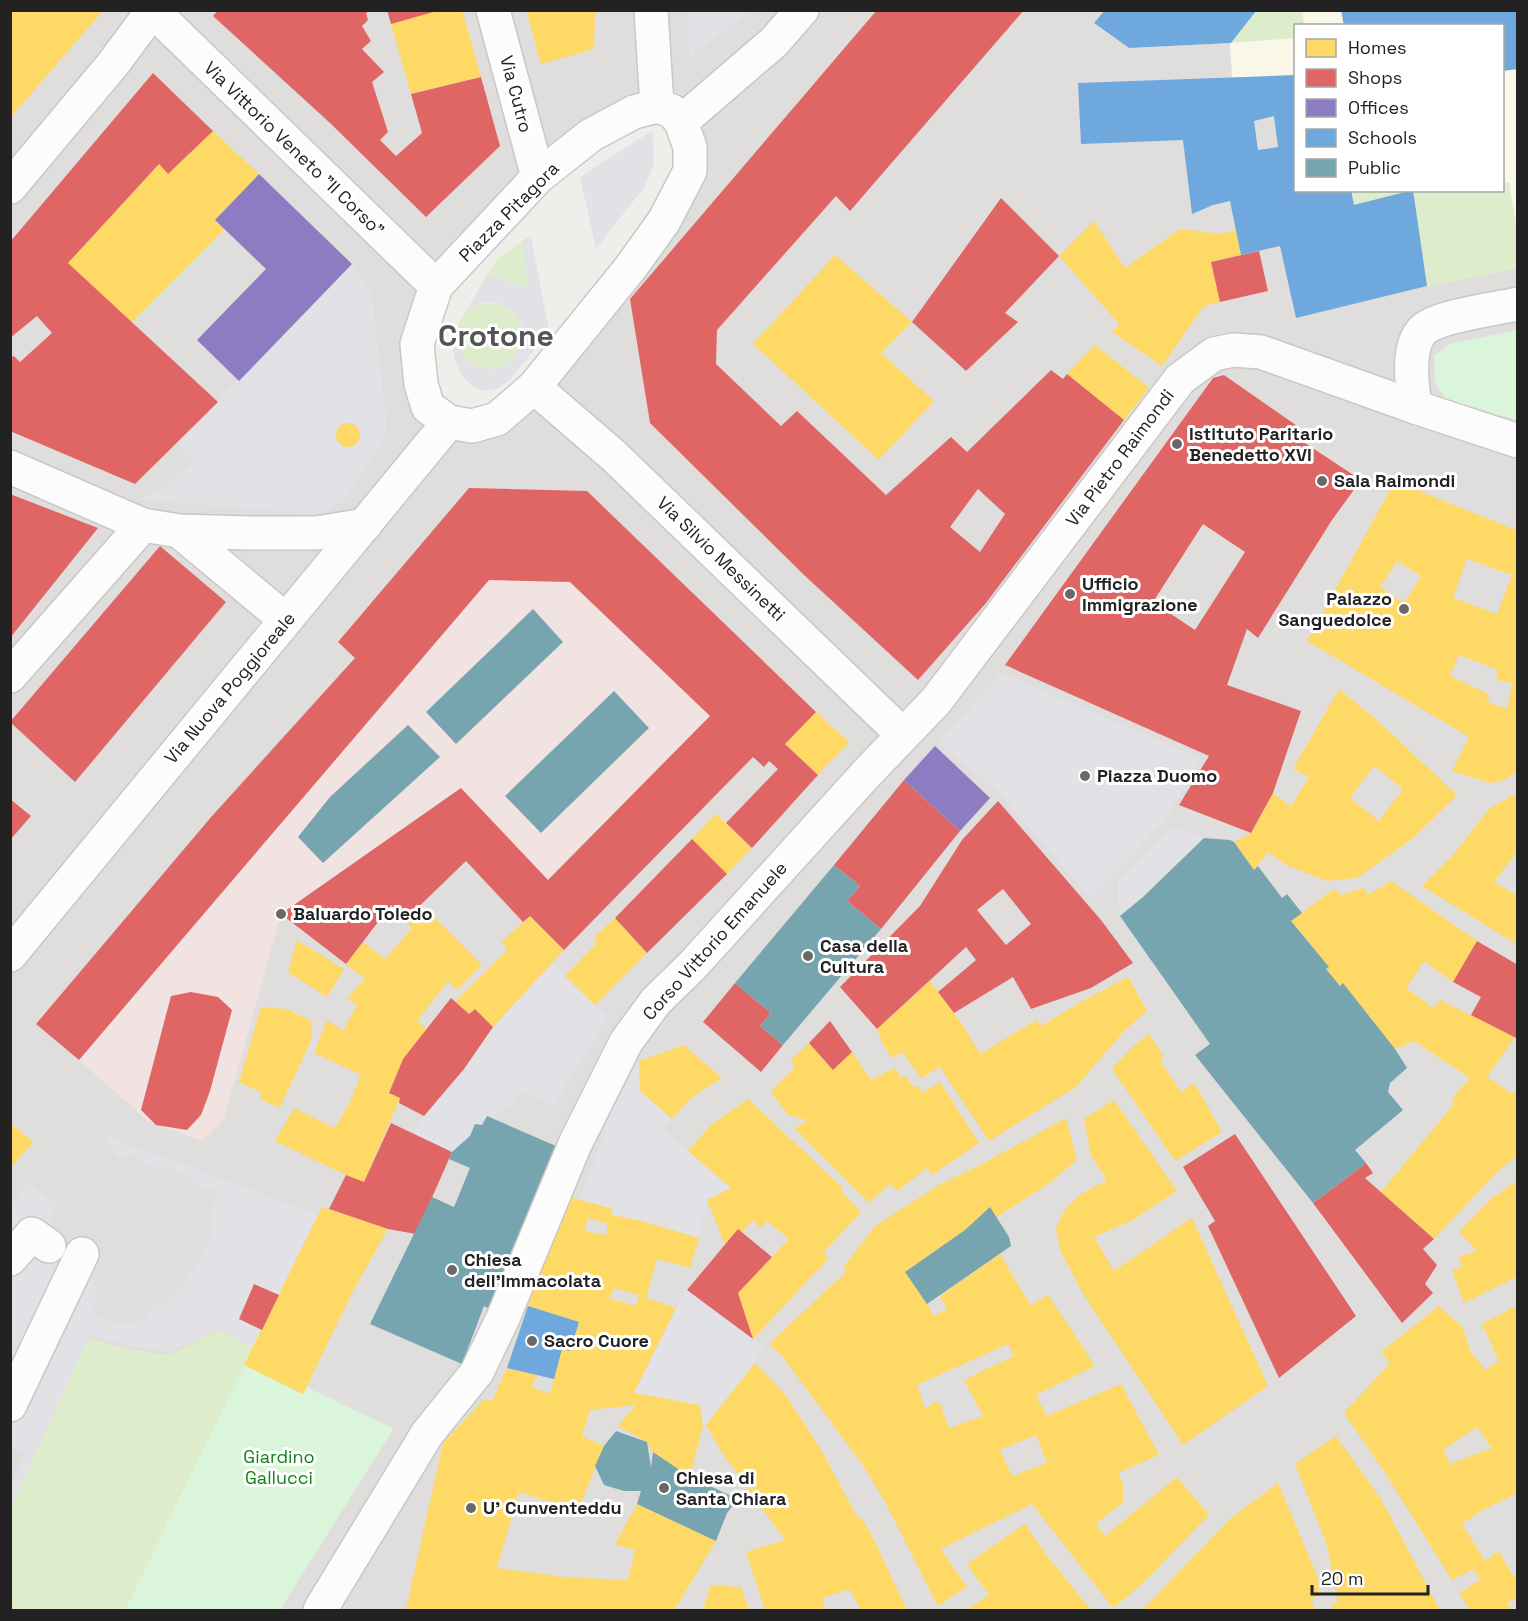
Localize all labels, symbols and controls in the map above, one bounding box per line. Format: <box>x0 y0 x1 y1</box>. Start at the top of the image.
legend <box>1294 24 1504 192</box>
text: Homes <box>1348 36 1407 59</box>
street label: Via Cutro <box>495 53 538 135</box>
street label: Via Vittorio Veneto "Il Corso" <box>199 56 389 241</box>
text: Shops <box>1348 66 1402 89</box>
text: Offices <box>1348 96 1409 119</box>
text: Schools <box>1348 126 1417 149</box>
text: Public <box>1348 156 1401 179</box>
street label: Piazza Pitagora <box>454 157 564 267</box>
district label: Crotone <box>438 316 554 355</box>
street label: Via Pietro Raimondi <box>1060 384 1179 531</box>
place label: Istituto Paritario Benedetto XVI <box>1189 422 1333 466</box>
marker: Istituto Paritario Benedetto XVI <box>1170 437 1184 451</box>
place label: Sala Raimondi <box>1334 469 1455 492</box>
marker: Sala Raimondi <box>1315 474 1329 488</box>
street label: Via Silvio Messinetti <box>652 491 790 626</box>
place label: Ufficio Immigrazione <box>1082 572 1198 616</box>
marker: Ufficio Immigrazione <box>1063 587 1077 601</box>
place label: Palazzo Sanguedolce <box>1278 587 1392 631</box>
marker: Palazzo Sanguedolce <box>1397 602 1411 616</box>
street label: Via Nuova Poggioreale <box>159 607 300 768</box>
place label: Piazza Duomo <box>1097 764 1217 787</box>
marker: Piazza Duomo <box>1078 769 1092 783</box>
street label: Corso Vittorio Emanuele <box>637 857 792 1025</box>
place label: Baluardo Toledo <box>293 902 433 925</box>
marker: Baluardo Toledo <box>274 907 288 921</box>
place label: Casa della Cultura <box>820 934 909 978</box>
marker: Casa della Cultura <box>801 949 815 963</box>
place label: Chiesa dell'Immacolata <box>464 1248 602 1292</box>
marker: Chiesa dell'Immacolata <box>445 1263 459 1277</box>
place label: Sacro Cuore <box>544 1329 649 1352</box>
marker: Sacro Cuore <box>525 1334 539 1348</box>
park label: Giardino Gallucci <box>243 1445 315 1489</box>
place label: Chiesa di Santa Chiara <box>676 1466 787 1510</box>
marker: Chiesa di Santa Chiara <box>657 1481 671 1495</box>
place label: U' Cunventeddu <box>483 1496 622 1519</box>
marker: U' Cunventeddu <box>464 1501 478 1515</box>
scale bar <box>1312 1558 1428 1596</box>
text: 20 m <box>1321 1567 1364 1590</box>

